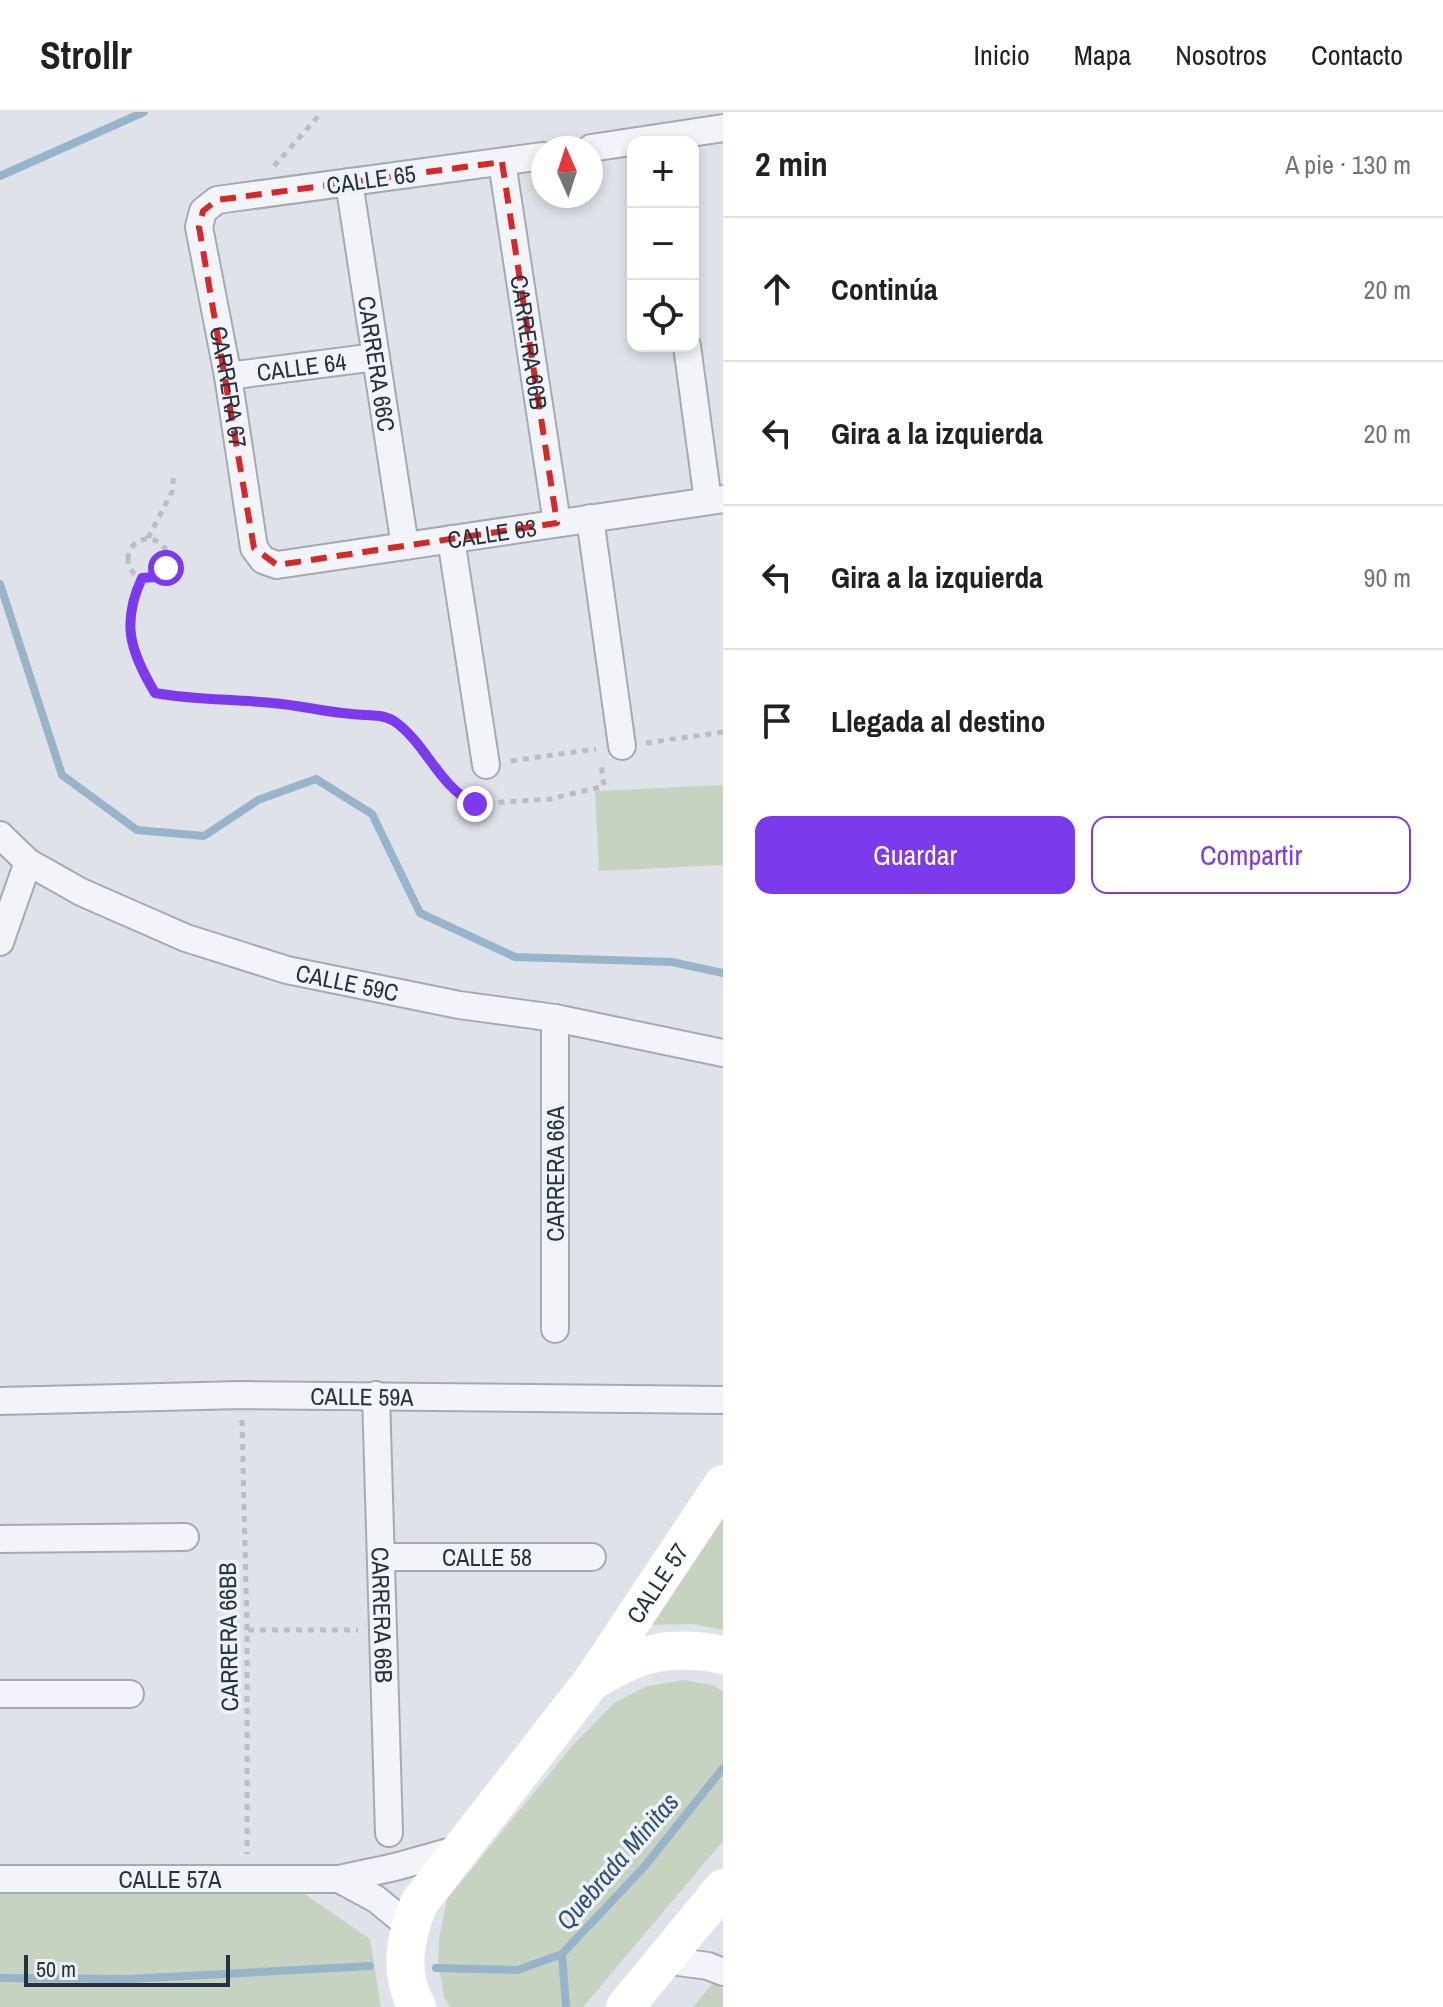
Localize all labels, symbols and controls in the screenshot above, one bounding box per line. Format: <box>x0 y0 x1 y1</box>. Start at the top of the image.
text: Strollr <box>40 30 132 81</box>
text: Inicio <box>974 36 1030 74</box>
text: Mapa <box>1074 36 1131 74</box>
text: Nosotros <box>1175 36 1267 74</box>
text: Contacto <box>1311 36 1403 74</box>
north arrow <box>531 136 603 208</box>
map controls <box>627 136 699 352</box>
button: + <box>627 136 699 208</box>
text: 2 min <box>755 141 828 187</box>
text: A pie · 130 m <box>1285 147 1411 182</box>
street label: CALLE 65 <box>324 157 418 201</box>
button: − <box>627 208 699 280</box>
icon: ahead <box>755 267 799 311</box>
text: Continúa <box>831 269 938 309</box>
street label: CARRERA 66B <box>503 272 555 411</box>
text: 20 m <box>1364 272 1411 307</box>
button: locate <box>627 280 699 352</box>
street label: CARRERA 66C <box>351 294 403 434</box>
street label: CARRERA 67 <box>203 324 255 450</box>
street label: CALLE 64 <box>255 345 348 388</box>
icon: left <box>755 411 799 455</box>
text: Gira a la izquierda <box>831 413 1043 453</box>
text: 20 m <box>1364 416 1411 451</box>
street label: CALLE 63 <box>445 511 539 556</box>
route start <box>148 550 184 586</box>
icon: left <box>755 555 799 599</box>
text: Gira a la izquierda <box>831 557 1043 597</box>
text: 90 m <box>1364 560 1411 595</box>
icon: arrive <box>755 699 799 743</box>
text: Llegada al destino <box>831 701 1046 741</box>
route end <box>457 786 493 822</box>
button: Guardar <box>755 816 1075 894</box>
button: Compartir <box>1091 816 1411 894</box>
street label: CALLE 59C <box>293 956 402 1008</box>
street label: CARRERA 66A <box>539 1105 571 1242</box>
street label: CALLE 59A <box>310 1380 414 1413</box>
street label: CALLE 57 <box>619 1537 695 1629</box>
street label: CALLE 58 <box>442 1541 532 1573</box>
street label: CARRERA 66B <box>365 1547 401 1683</box>
street label: CARRERA 66BB <box>211 1562 245 1712</box>
water label: Quebrada Minitas <box>548 1785 686 1937</box>
street label: CALLE 57A <box>119 1863 222 1895</box>
scale bar <box>24 1951 230 1987</box>
text: 50 m <box>36 1954 76 1984</box>

